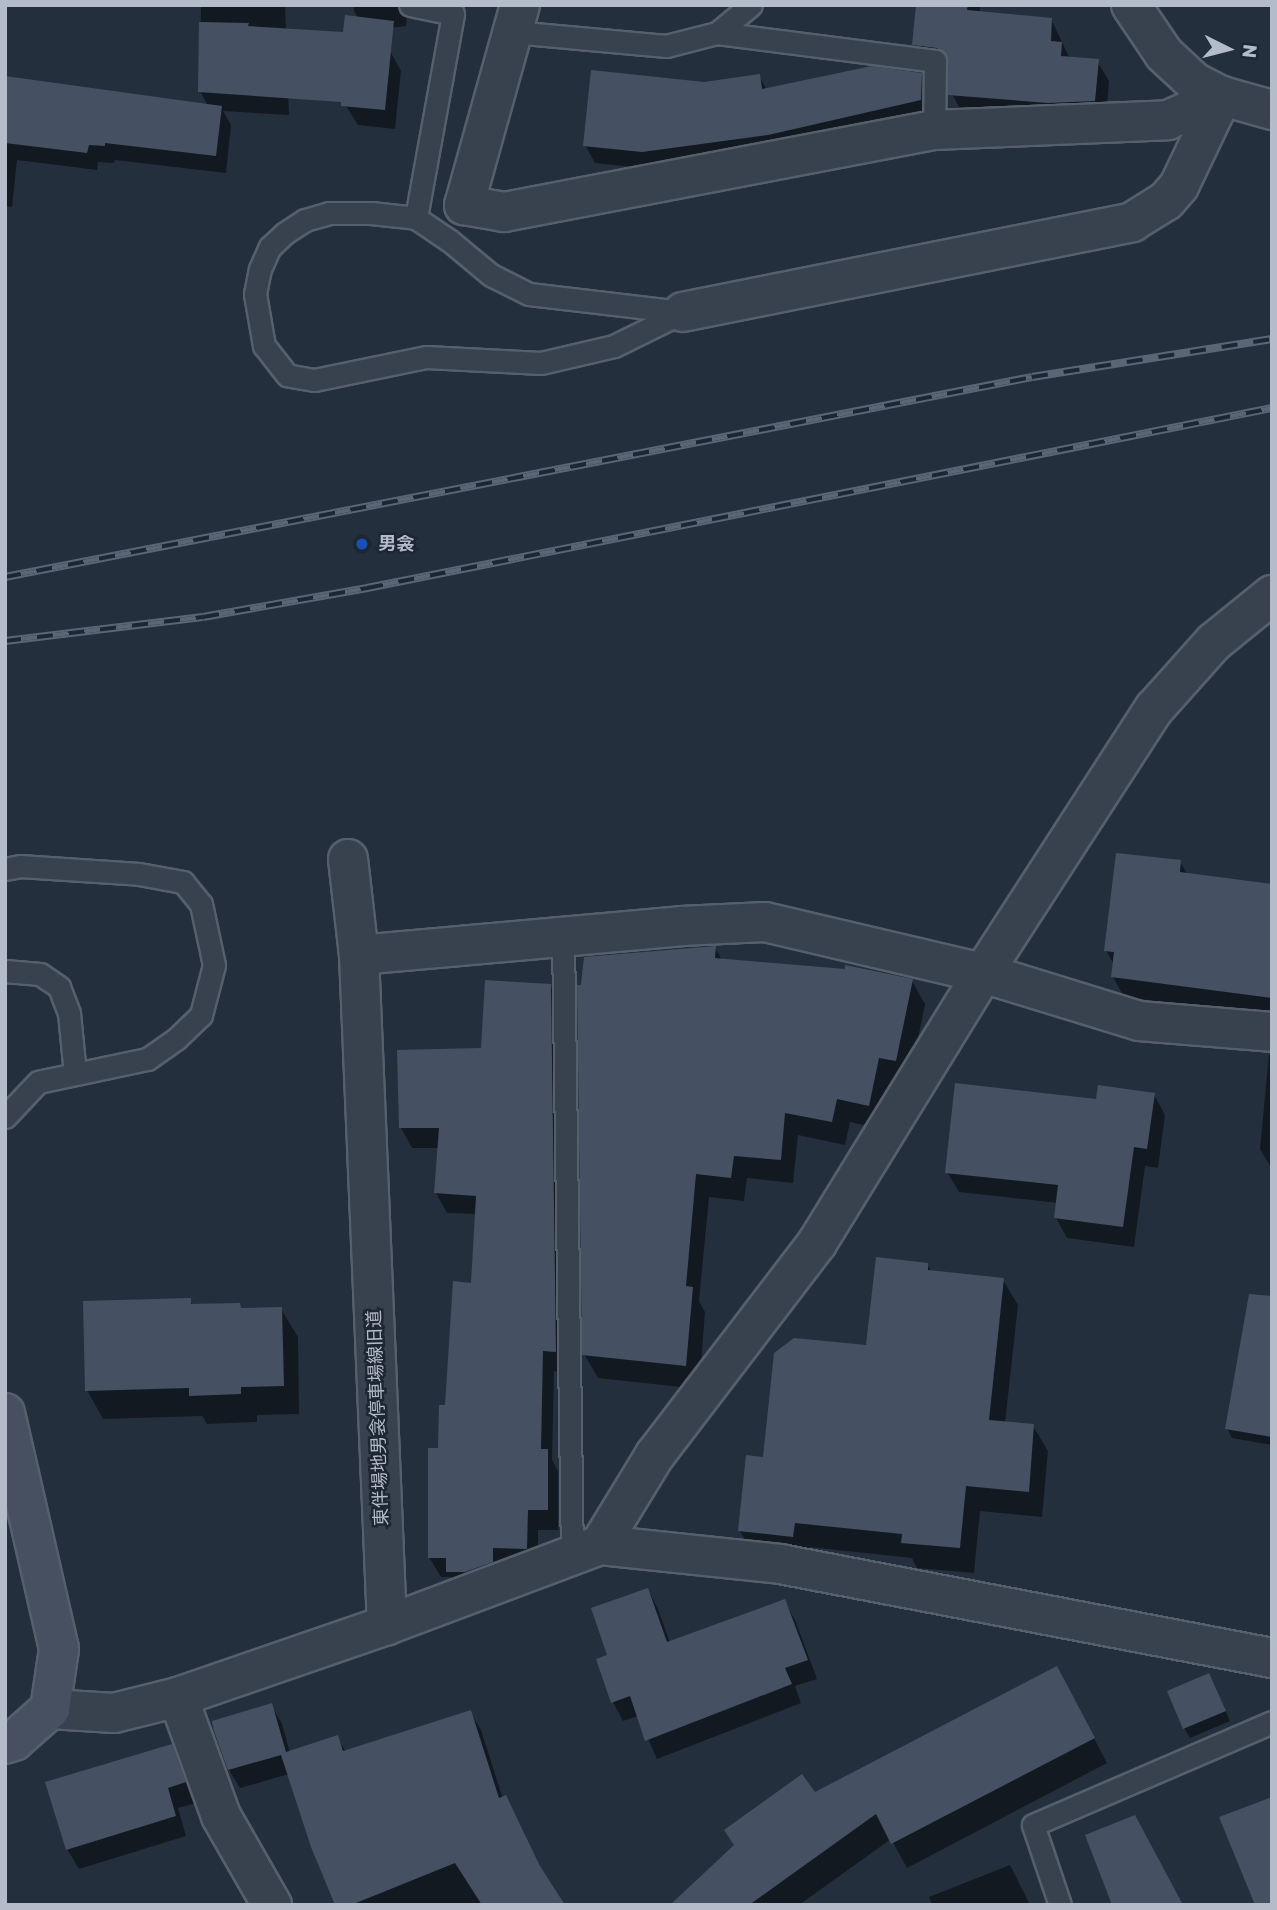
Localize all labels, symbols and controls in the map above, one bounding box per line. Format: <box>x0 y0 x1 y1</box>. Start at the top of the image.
north arrow <box>1193 14 1263 84</box>
text: N <box>1237 43 1262 59</box>
place label: 男衾 <box>378 533 414 555</box>
marker: 男衾 <box>352 534 372 554</box>
street label: 東伴場地男衾停車場線旧道 <box>363 1310 393 1526</box>

